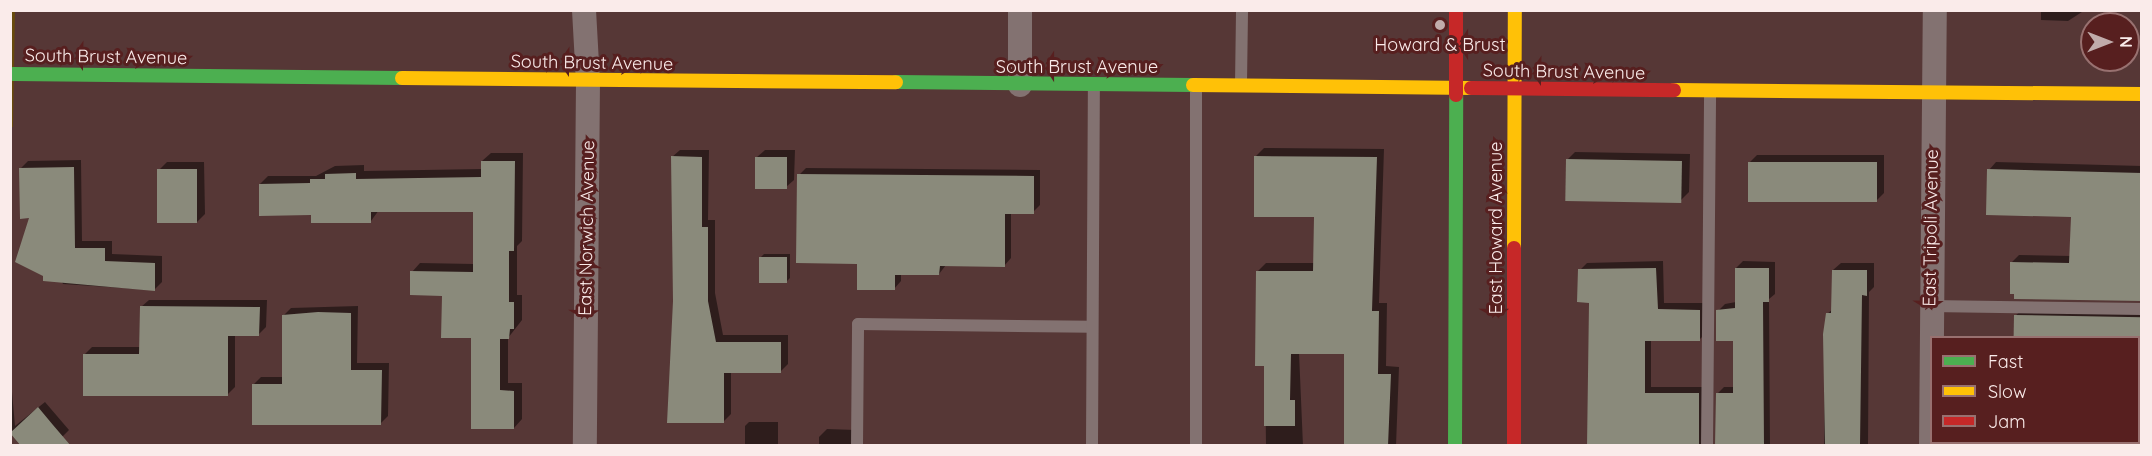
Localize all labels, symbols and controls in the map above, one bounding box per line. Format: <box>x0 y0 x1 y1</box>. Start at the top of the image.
north arrow <box>2080 12 2140 72</box>
marker: Howard & Brust <box>1433 18 1447 32</box>
place label: Howard & Brust <box>1374 34 1506 56</box>
text: N <box>2116 36 2136 48</box>
street label: South Brust Avenue <box>25 45 187 69</box>
street label: South Brust Avenue <box>511 51 673 75</box>
street label: South Brust Avenue <box>996 56 1158 78</box>
street label: South Brust Avenue <box>1483 60 1645 84</box>
street label: East Norwich Avenue <box>575 140 599 316</box>
street label: East Howard Avenue <box>1485 142 1507 314</box>
street label: East Tripoli Avenue <box>1919 149 1943 307</box>
legend <box>1930 336 2140 444</box>
text: Fast <box>1988 350 2023 373</box>
text: Slow <box>1988 380 2026 403</box>
text: Jam <box>1988 410 2026 433</box>

